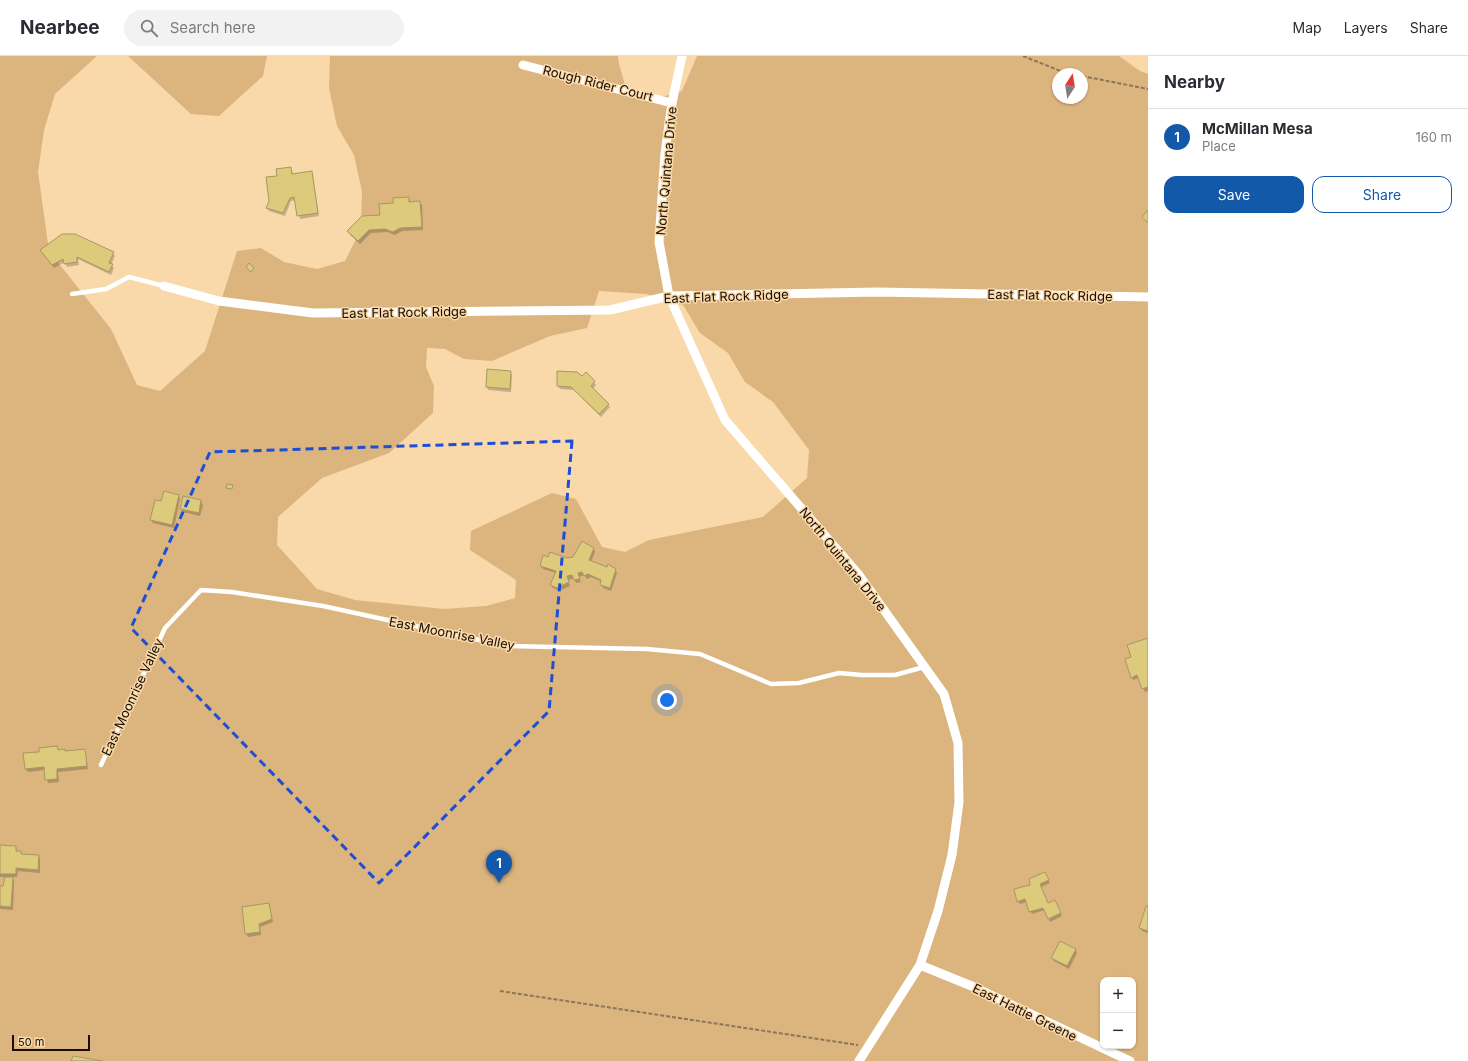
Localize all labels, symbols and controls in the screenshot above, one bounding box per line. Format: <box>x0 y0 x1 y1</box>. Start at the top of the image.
search box <box>124 10 404 46</box>
text: Nearbee <box>20 16 100 39</box>
icon: search <box>138 17 160 39</box>
text: Search here <box>170 18 255 37</box>
text: Map <box>1293 19 1322 36</box>
text: Layers <box>1344 19 1388 36</box>
text: Share <box>1410 19 1448 36</box>
street label: Rough Rider Court <box>541 62 655 104</box>
north arrow <box>1052 68 1088 104</box>
text: Nearby <box>1164 72 1225 92</box>
street label: North Quintana Drive <box>652 106 680 236</box>
text: McMillan Mesa <box>1202 119 1313 138</box>
text: 1 <box>1174 129 1180 145</box>
text: 160 m <box>1415 129 1452 145</box>
text: Place <box>1202 138 1236 154</box>
button: Save <box>1164 176 1304 213</box>
button: Share <box>1312 176 1452 213</box>
street label: East Flat Rock Ridge <box>663 286 789 306</box>
street label: East Flat Rock Ridge <box>987 286 1113 304</box>
street label: East Flat Rock Ridge <box>341 303 467 321</box>
street label: North Quintana Drive <box>796 504 890 614</box>
street label: East Moonrise Valley <box>388 613 516 653</box>
street label: East Moonrise Valley <box>98 636 166 758</box>
your location <box>657 690 677 710</box>
pin: 1 <box>486 850 512 883</box>
map controls <box>1100 977 1136 1049</box>
button: + <box>1100 977 1136 1013</box>
street label: East Hattie Greene <box>970 980 1080 1044</box>
button: − <box>1100 1013 1136 1049</box>
scale bar <box>12 1033 90 1052</box>
text: 50 m <box>18 1035 44 1049</box>

